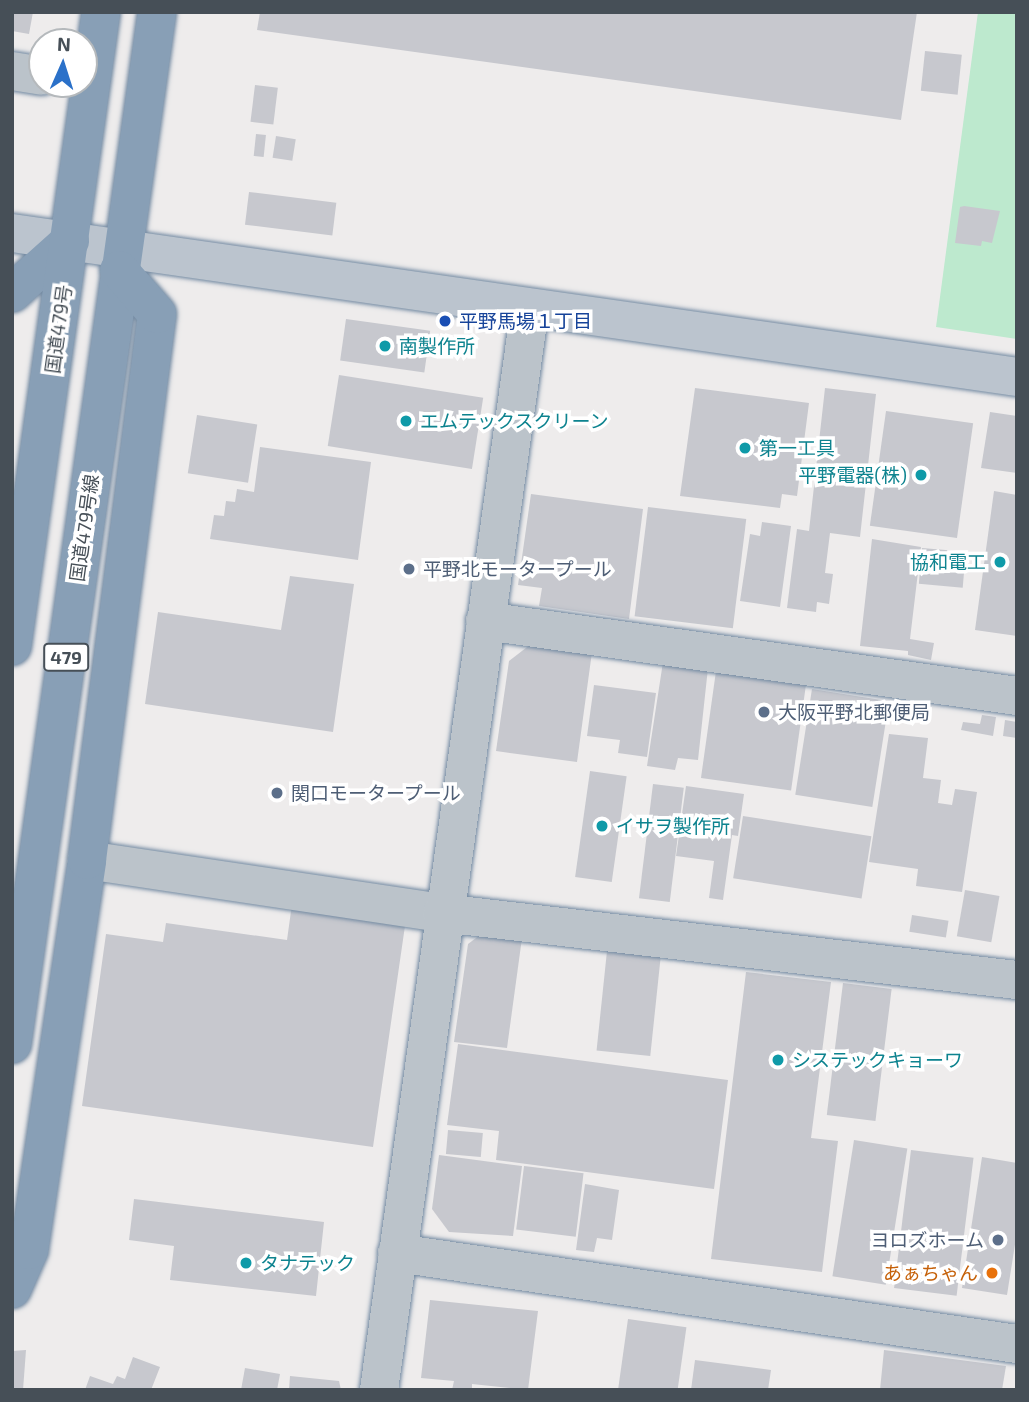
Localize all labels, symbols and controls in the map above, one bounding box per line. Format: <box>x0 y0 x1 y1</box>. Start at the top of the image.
north arrow <box>28 28 98 98</box>
text: N <box>57 32 71 55</box>
street label: 国道479号 <box>40 283 76 375</box>
place label: 平野馬場１丁目 <box>459 310 592 332</box>
marker: 平野馬場１丁目 <box>437 313 453 329</box>
place label: 南製作所 <box>399 335 475 357</box>
marker: 南製作所 <box>377 338 393 354</box>
place label: エムテックスクリーン <box>420 410 610 432</box>
marker: エムテックスクリーン <box>398 413 414 429</box>
place label: 第一工具 <box>759 437 835 459</box>
marker: 第一工具 <box>737 440 753 456</box>
place label: 平野電器(株) <box>798 464 907 486</box>
marker: 平野電器(株) <box>913 467 929 483</box>
street label: 国道479号線 <box>65 473 103 583</box>
place label: 協和電工 <box>910 551 986 573</box>
marker: 協和電工 <box>992 554 1008 570</box>
place label: 平野北モータープール <box>423 558 613 580</box>
marker: 平野北モータープール <box>401 561 417 577</box>
road number: 479 <box>42 642 90 672</box>
place label: 大阪平野北郵便局 <box>778 701 930 723</box>
marker: 大阪平野北郵便局 <box>756 704 772 720</box>
place label: 関口モータープール <box>291 782 462 804</box>
marker: 関口モータープール <box>269 785 285 801</box>
place label: イサヲ製作所 <box>616 815 730 837</box>
marker: イサヲ製作所 <box>594 818 610 834</box>
place label: システックキョーワ <box>792 1049 963 1071</box>
marker: システックキョーワ <box>770 1052 786 1068</box>
place label: ヨロズホーム <box>870 1229 984 1251</box>
marker: ヨロズホーム <box>990 1232 1006 1248</box>
place label: タナテック <box>260 1252 355 1274</box>
marker: タナテック <box>238 1255 254 1271</box>
place label: あぁちゃん <box>883 1262 978 1284</box>
marker: あぁちゃん <box>984 1265 1000 1281</box>

